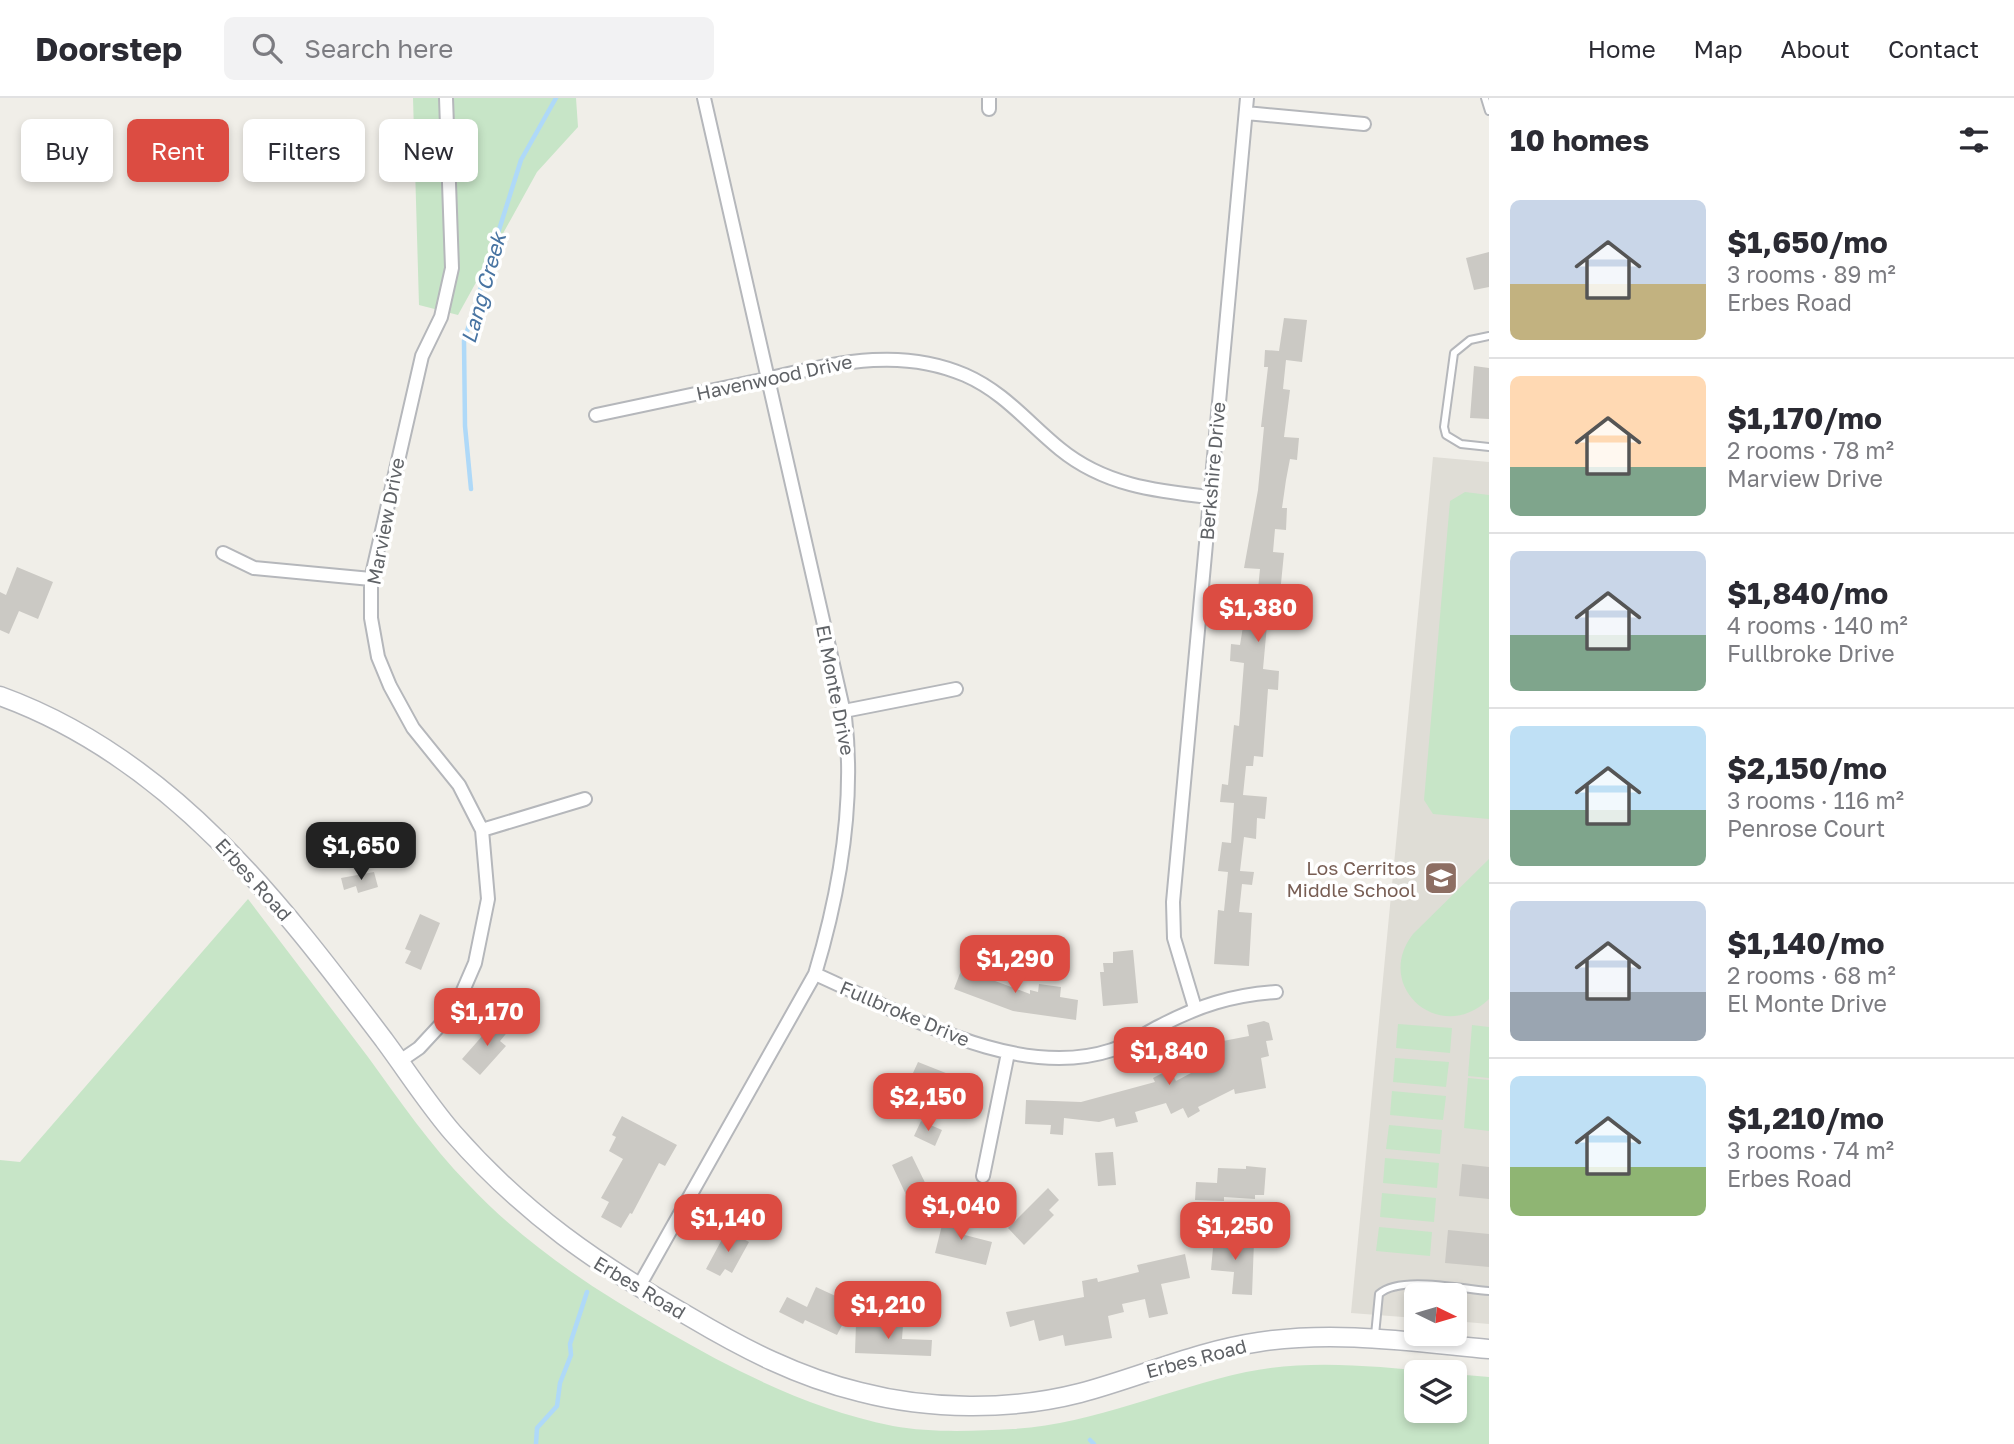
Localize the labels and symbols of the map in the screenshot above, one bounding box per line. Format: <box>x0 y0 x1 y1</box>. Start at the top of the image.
water label: Lang Creek <box>455 228 512 346</box>
street label: Havenwood Drive <box>694 349 854 405</box>
street label: Berkshire Drive <box>1194 401 1230 541</box>
street label: Marview Drive <box>361 456 409 586</box>
pin: $1,380 <box>1201 584 1315 644</box>
street label: El Monte Drive <box>812 623 860 757</box>
pin: $1,650 <box>304 822 418 882</box>
street label: Erbes Road <box>211 833 297 925</box>
place label: Los Cerritos Middle School <box>1286 856 1416 901</box>
school or university icon: Los Cerritos Middle School <box>1422 859 1460 897</box>
pin: $1,290 <box>958 936 1072 995</box>
street label: Fullbroke Drive <box>837 975 973 1051</box>
pin: $1,170 <box>430 988 544 1048</box>
pin: $1,840 <box>1112 1028 1226 1087</box>
pin: $2,150 <box>871 1074 985 1133</box>
pin: $1,040 <box>904 1182 1018 1242</box>
pin: $1,140 <box>671 1194 785 1254</box>
pin: $1,250 <box>1178 1202 1292 1262</box>
street label: Erbes Road <box>590 1251 690 1323</box>
pin: $1,210 <box>831 1282 945 1341</box>
north arrow <box>1404 1283 1466 1346</box>
street label: Erbes Road <box>1143 1334 1249 1382</box>

